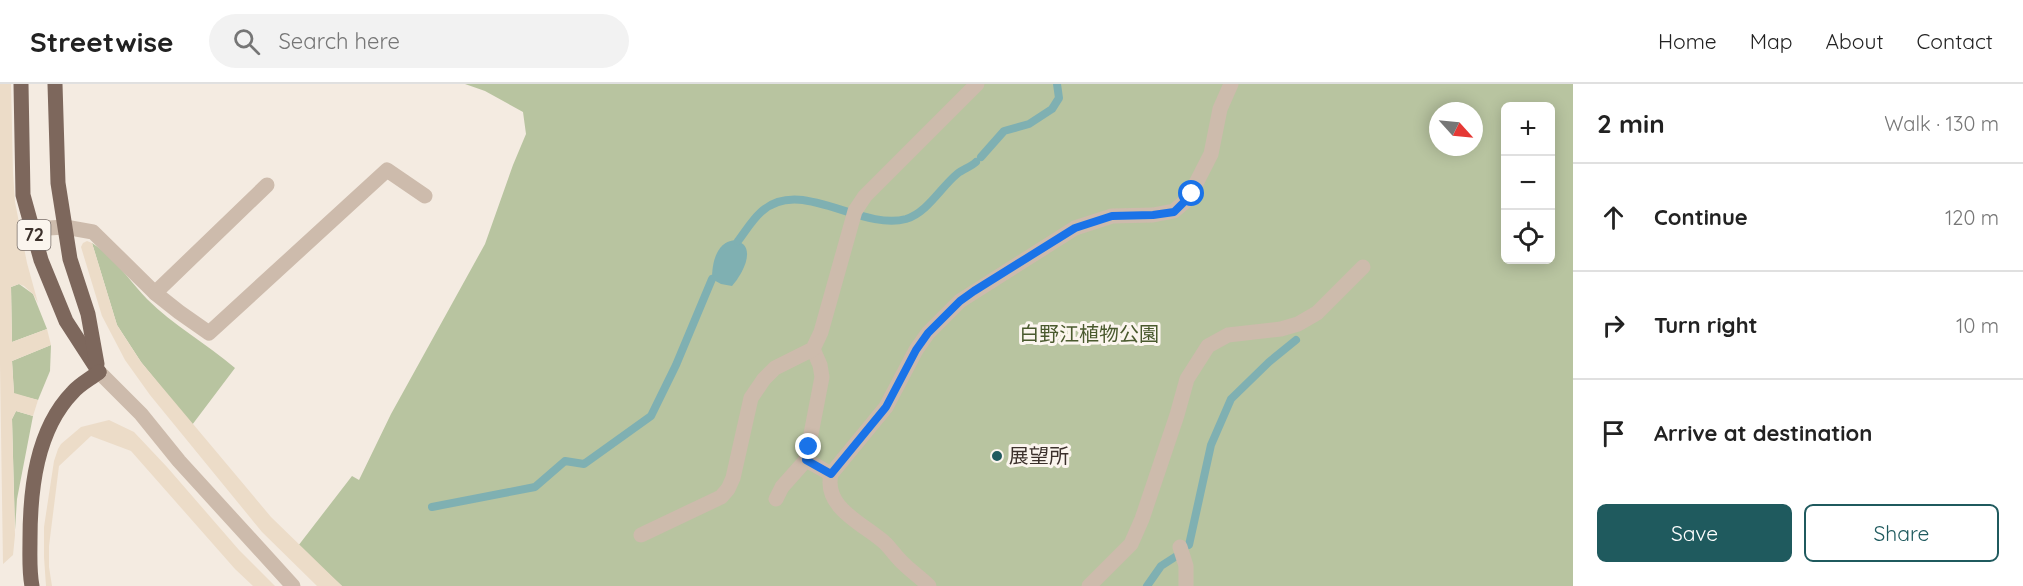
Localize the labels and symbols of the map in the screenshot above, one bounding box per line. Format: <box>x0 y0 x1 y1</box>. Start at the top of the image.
north arrow <box>1429 102 1483 156</box>
route start <box>1178 180 1204 206</box>
road number: 72 <box>18 220 51 250</box>
park label: 白野江植物公園 <box>1019 321 1159 346</box>
route end <box>795 433 821 459</box>
place label: 展望所 <box>1009 443 1069 468</box>
marker: 展望所 <box>990 449 1004 463</box>

